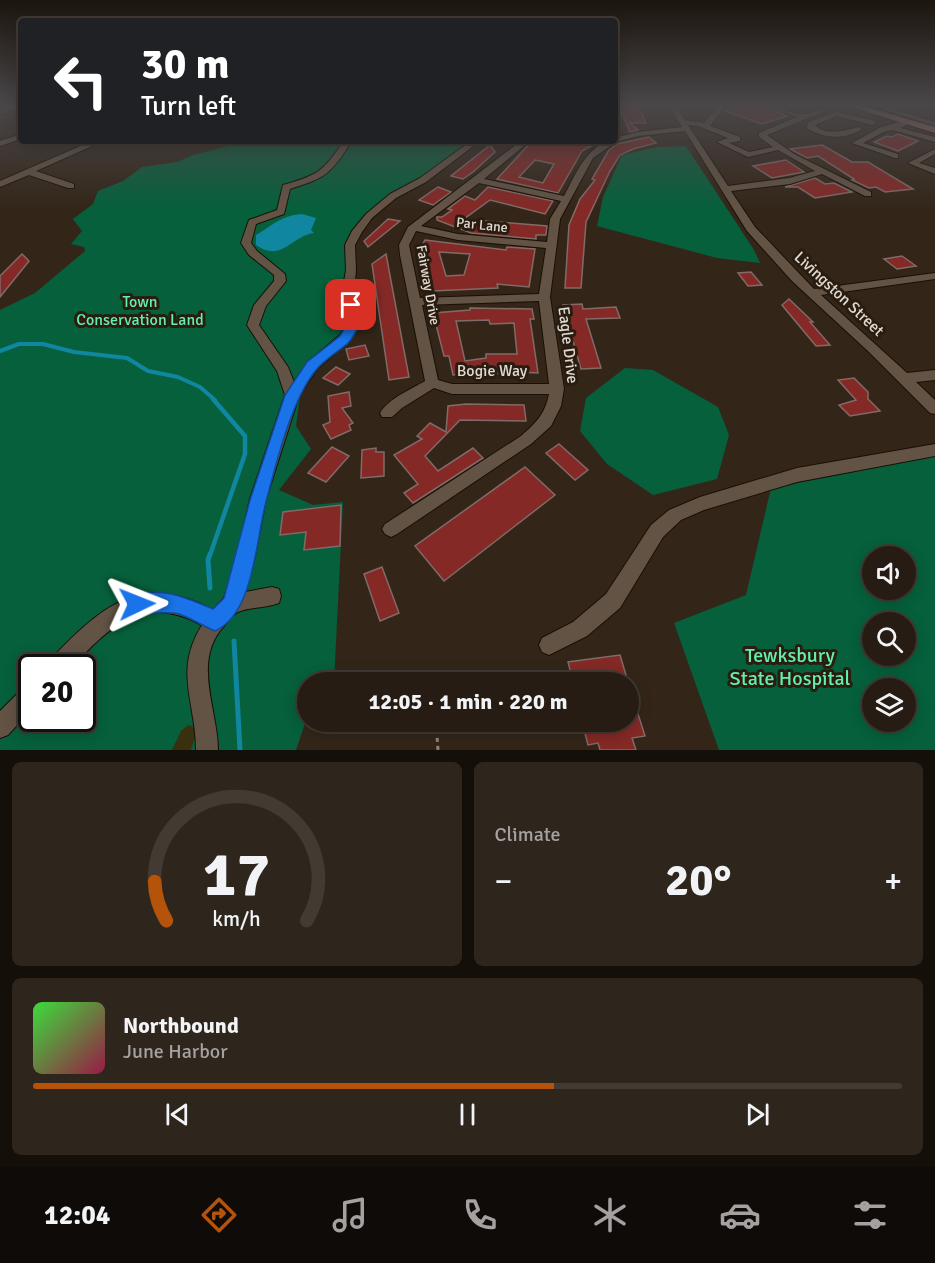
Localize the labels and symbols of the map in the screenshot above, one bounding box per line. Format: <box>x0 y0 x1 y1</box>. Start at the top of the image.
street label: Par Lane <box>455 214 509 236</box>
street label: Fairway Drive <box>413 244 443 326</box>
street label: Livingston Street <box>790 247 888 341</box>
pin <box>325 279 376 330</box>
park label: Town Conservation Land <box>76 292 204 330</box>
street label: Eagle Drive <box>553 305 583 385</box>
street label: Bogie Way <box>457 361 528 381</box>
position arrow <box>105 572 169 636</box>
park label: Tewksbury State Hospital <box>730 643 851 691</box>
speed limit sign: 20 <box>18 654 96 732</box>

